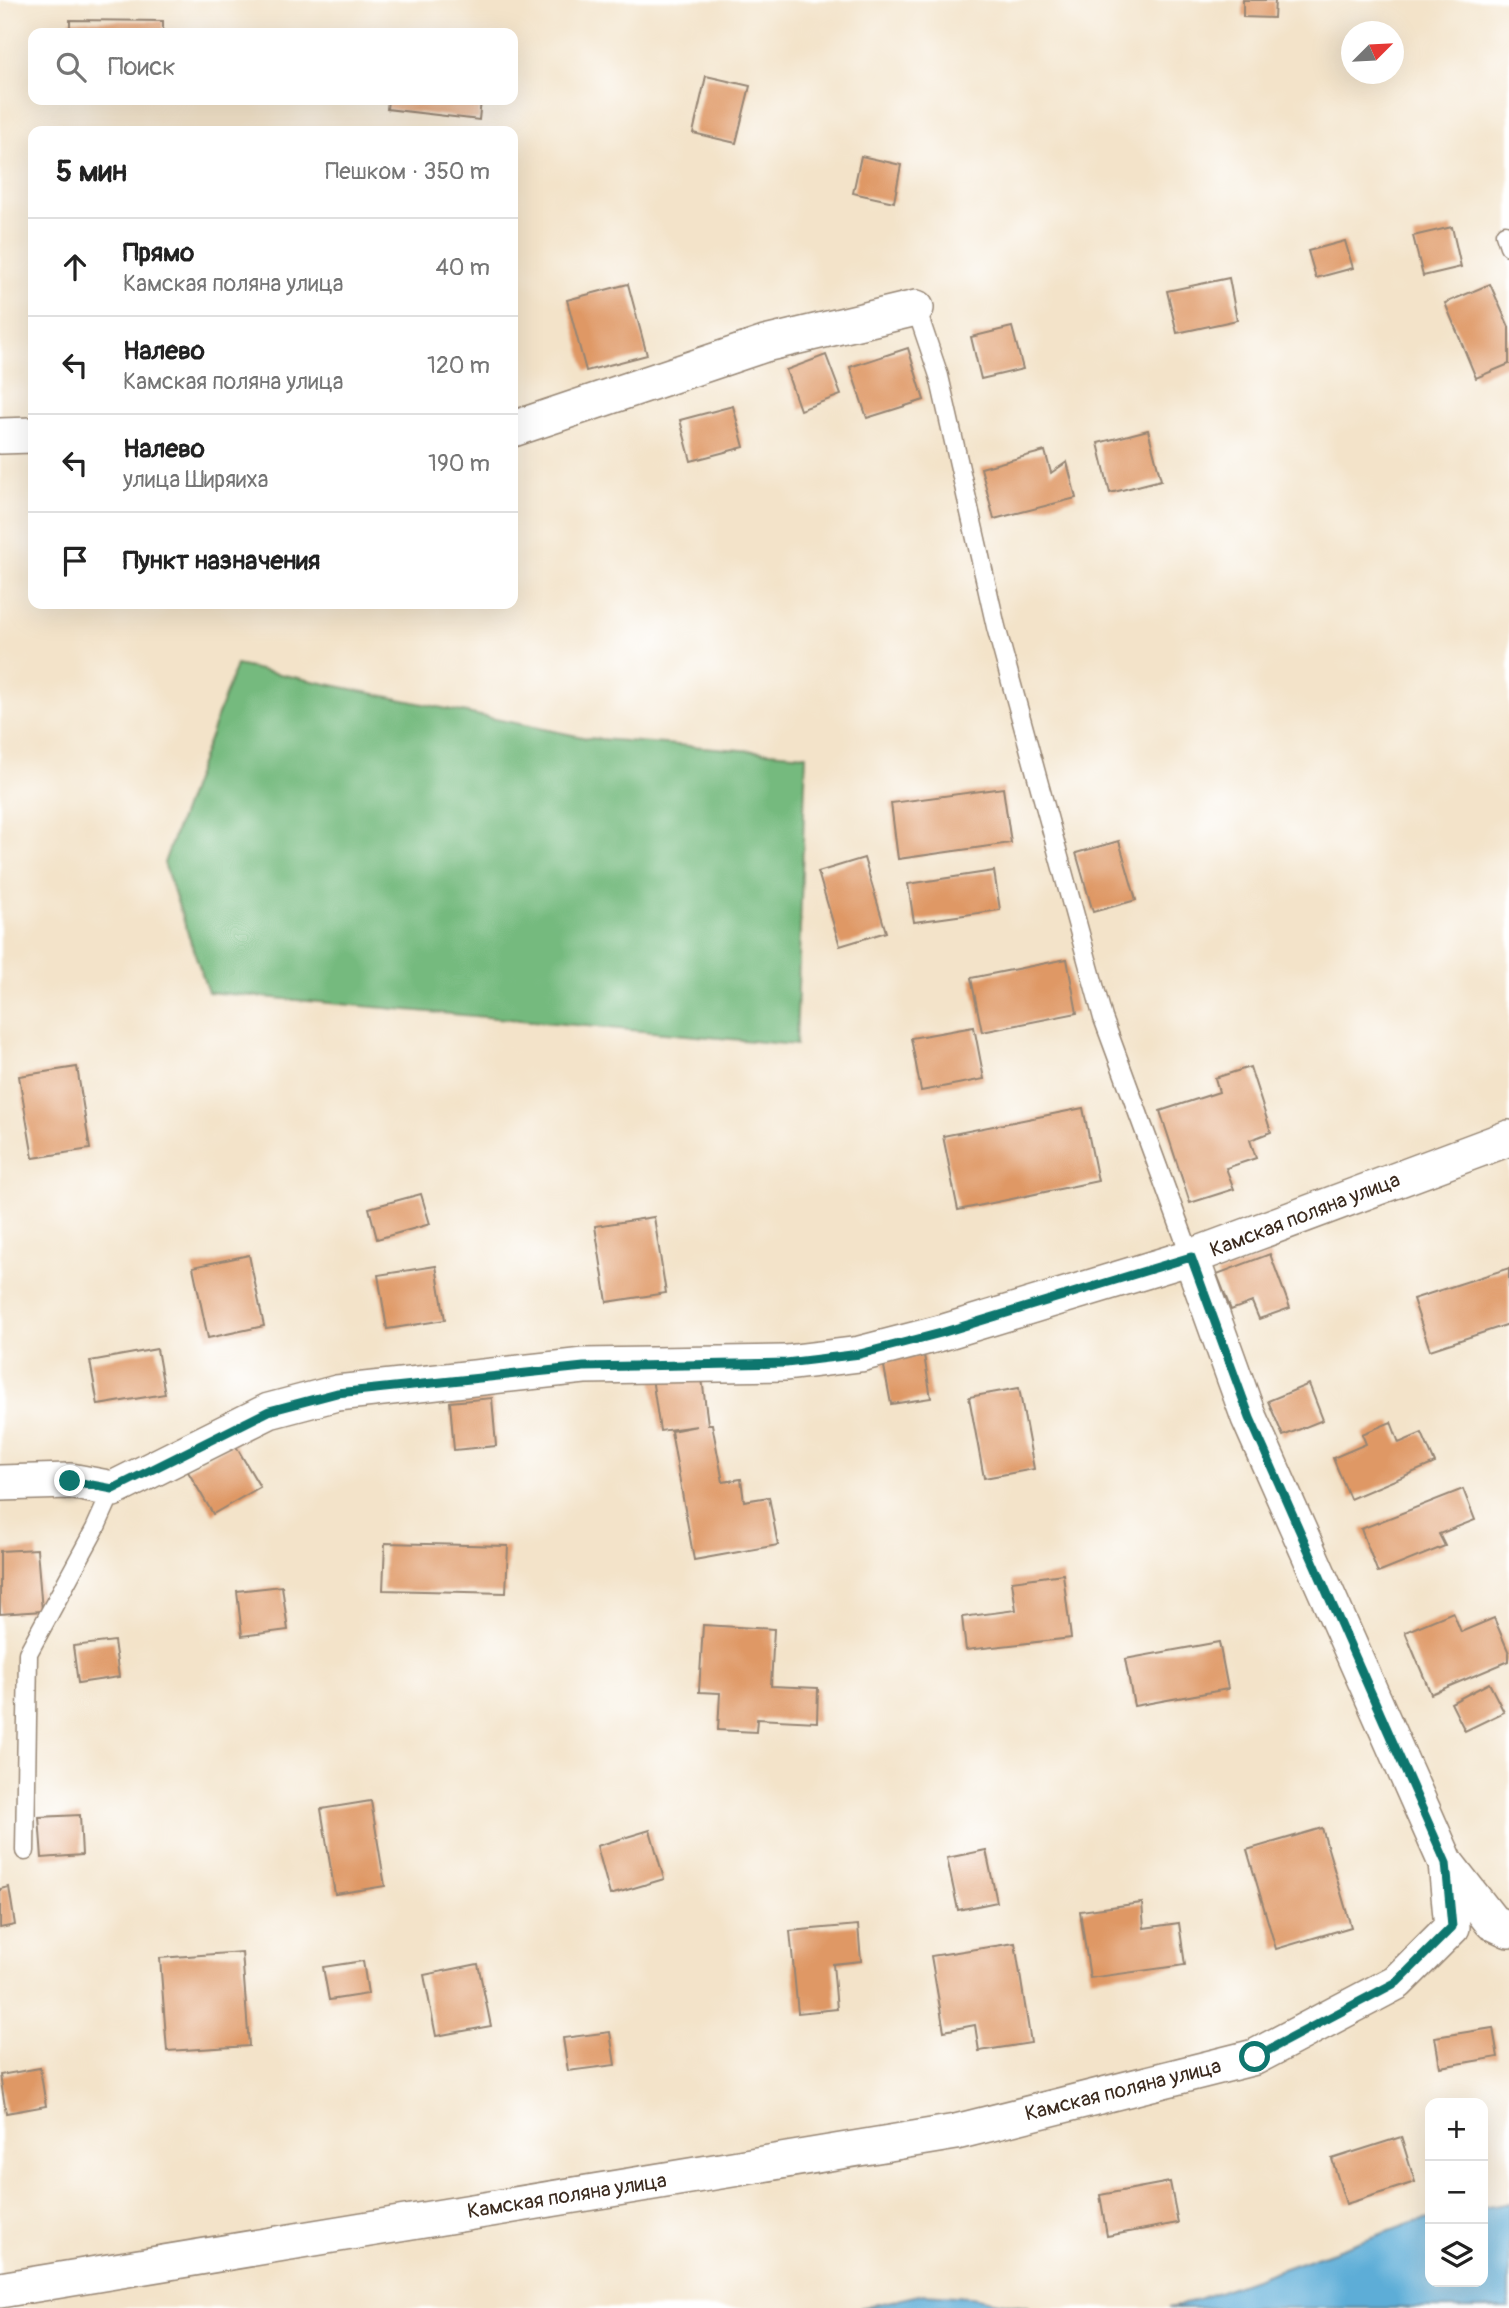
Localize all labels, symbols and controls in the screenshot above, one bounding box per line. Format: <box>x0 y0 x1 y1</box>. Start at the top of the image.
north arrow <box>1341 21 1404 84</box>
search box <box>28 28 518 105</box>
icon: search <box>52 48 90 86</box>
text: Поиск <box>108 51 176 83</box>
text: 5 мин <box>56 153 127 190</box>
text: Пешком · 350 m <box>325 157 490 186</box>
text: Прямо <box>123 237 194 269</box>
icon: ahead <box>56 248 94 286</box>
text: 40 m <box>436 253 490 282</box>
text: Камская поляна улица <box>123 269 344 298</box>
text: Налево <box>123 335 205 367</box>
icon: left <box>56 346 94 384</box>
text: 120 m <box>427 351 490 380</box>
text: Камская поляна улица <box>123 367 344 396</box>
text: Налево <box>123 433 205 465</box>
icon: left <box>56 444 94 482</box>
text: 190 m <box>428 449 490 478</box>
text: улица Ширяиха <box>123 465 268 494</box>
icon: arrive <box>56 542 94 580</box>
text: Пункт назначения <box>123 545 320 577</box>
street label: Камская поляна улица <box>1206 1166 1404 1264</box>
route end <box>54 1465 85 1496</box>
route start <box>1239 2041 1270 2072</box>
street label: Камская поляна улица <box>1022 2053 1224 2127</box>
map controls <box>1425 2098 1488 2287</box>
button: + <box>1425 2098 1488 2161</box>
button: − <box>1425 2161 1488 2224</box>
street label: Камская поляна улица <box>465 2167 669 2225</box>
button: layers <box>1425 2224 1488 2287</box>

